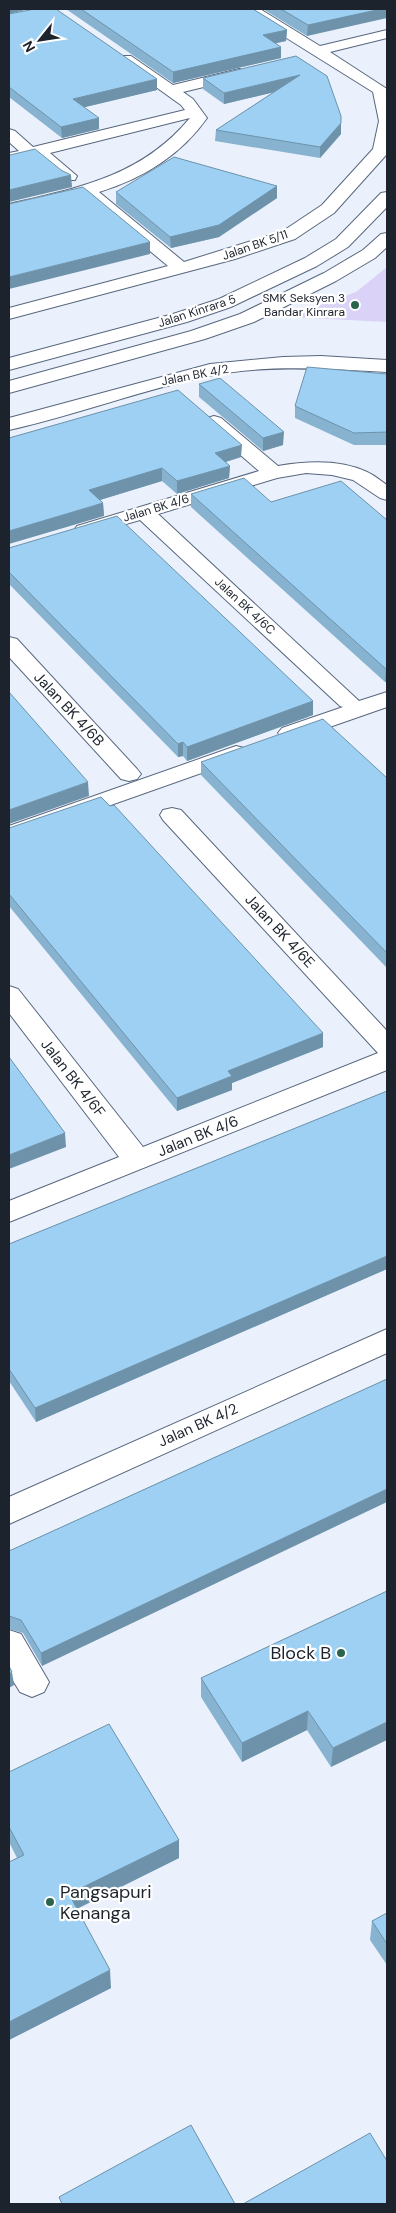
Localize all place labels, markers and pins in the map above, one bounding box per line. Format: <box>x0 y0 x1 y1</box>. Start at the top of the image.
place label: SMK Seksyen 3 Bandar Kinrara <box>262 290 345 320</box>
marker: SMK Seksyen 3 Bandar Kinrara <box>349 299 361 311</box>
place label: Block B <box>270 1641 331 1665</box>
marker: Block B <box>335 1647 347 1659</box>
place label: Pangsapuri Kenanga <box>60 1880 152 1925</box>
marker: Pangsapuri Kenanga <box>44 1896 56 1908</box>

